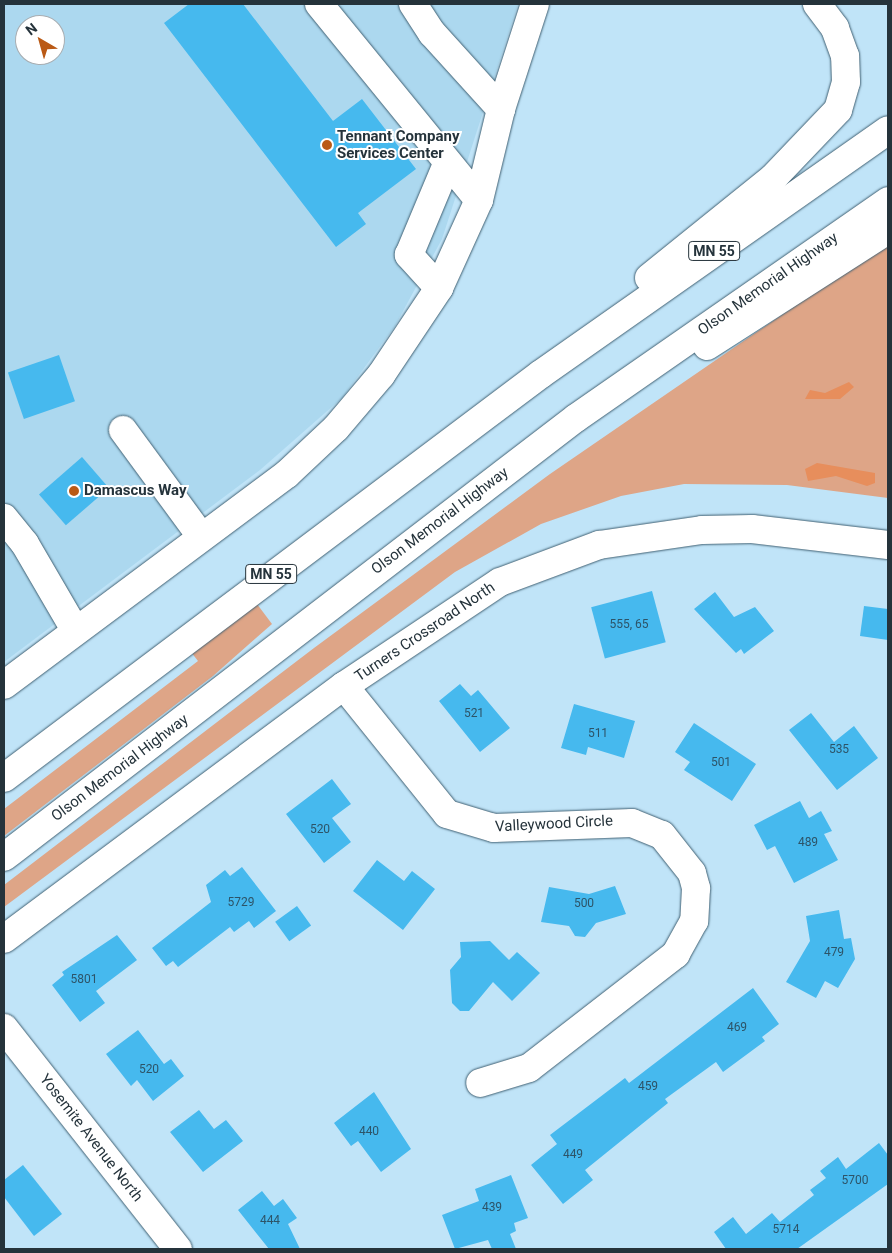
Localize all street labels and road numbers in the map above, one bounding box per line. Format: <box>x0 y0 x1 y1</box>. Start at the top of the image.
street label: Olson Memorial Highway <box>695 229 841 339</box>
road number: MN 55 <box>688 240 740 262</box>
street label: Olson Memorial Highway <box>368 464 512 578</box>
road number: MN 55 <box>245 562 297 586</box>
street label: Turners Crossroad North <box>352 578 498 686</box>
street label: Olson Memorial Highway <box>48 711 192 825</box>
street label: Valleywood Circle <box>495 812 613 836</box>
street label: Yosemite Avenue North <box>36 1071 146 1205</box>

